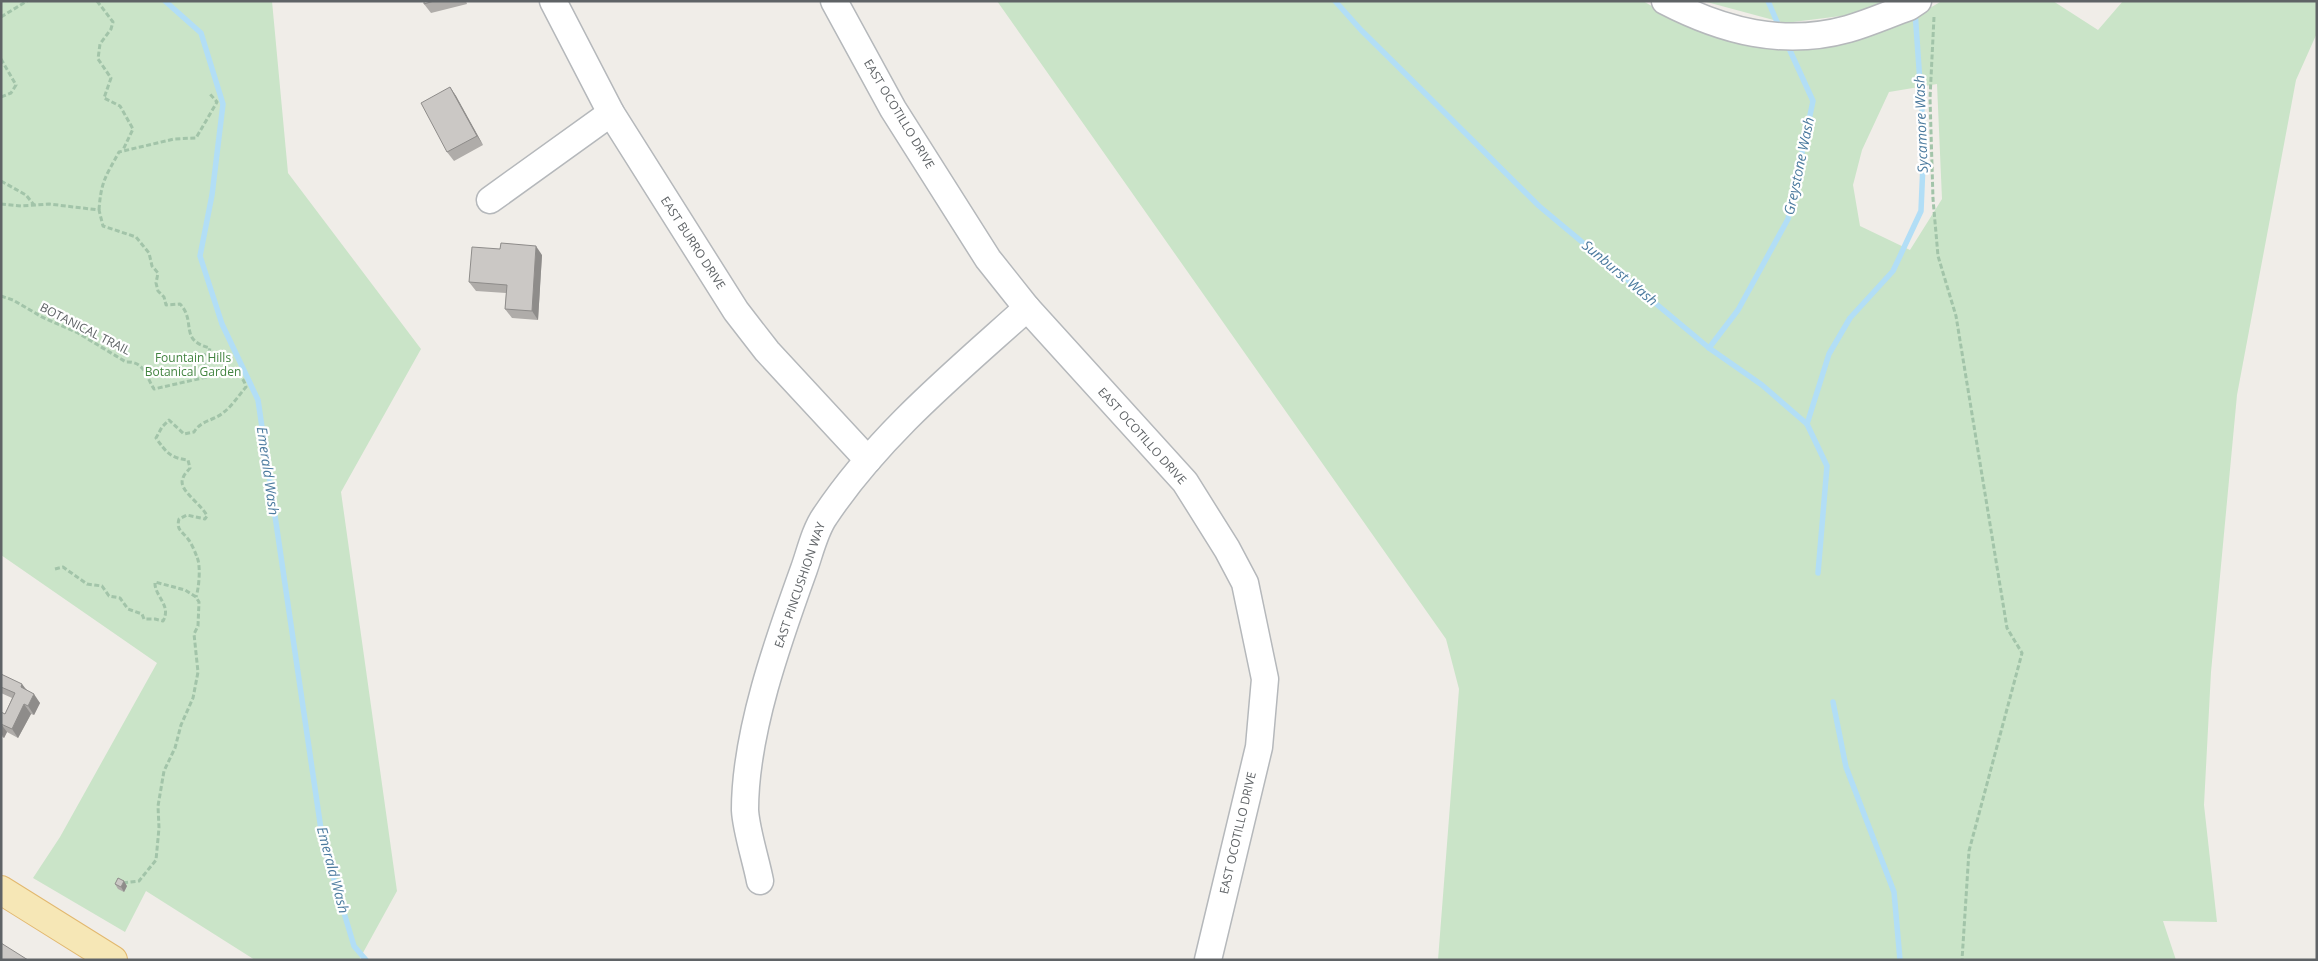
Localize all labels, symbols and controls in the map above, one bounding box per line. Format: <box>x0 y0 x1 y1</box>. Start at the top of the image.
street label: EAST OCOTILLO DRIVE <box>860 56 939 172</box>
water label: Sycamore Wash <box>1909 75 1932 173</box>
water label: Greystone Wash <box>1779 115 1818 217</box>
street label: EAST BURRO DRIVE <box>657 193 730 292</box>
water label: Sunburst Wash <box>1579 235 1662 310</box>
street label: BOTANICAL TRAIL <box>37 298 133 359</box>
park label: Fountain Hills Botanical Garden <box>145 349 241 380</box>
street label: EAST OCOTILLO DRIVE <box>1094 384 1191 488</box>
water label: Emerald Wash <box>253 426 284 516</box>
street label: EAST PINCUSHION WAY <box>770 519 829 650</box>
street label: EAST OCOTILLO DRIVE <box>1215 770 1260 896</box>
water label: Emerald Wash <box>313 824 354 915</box>

